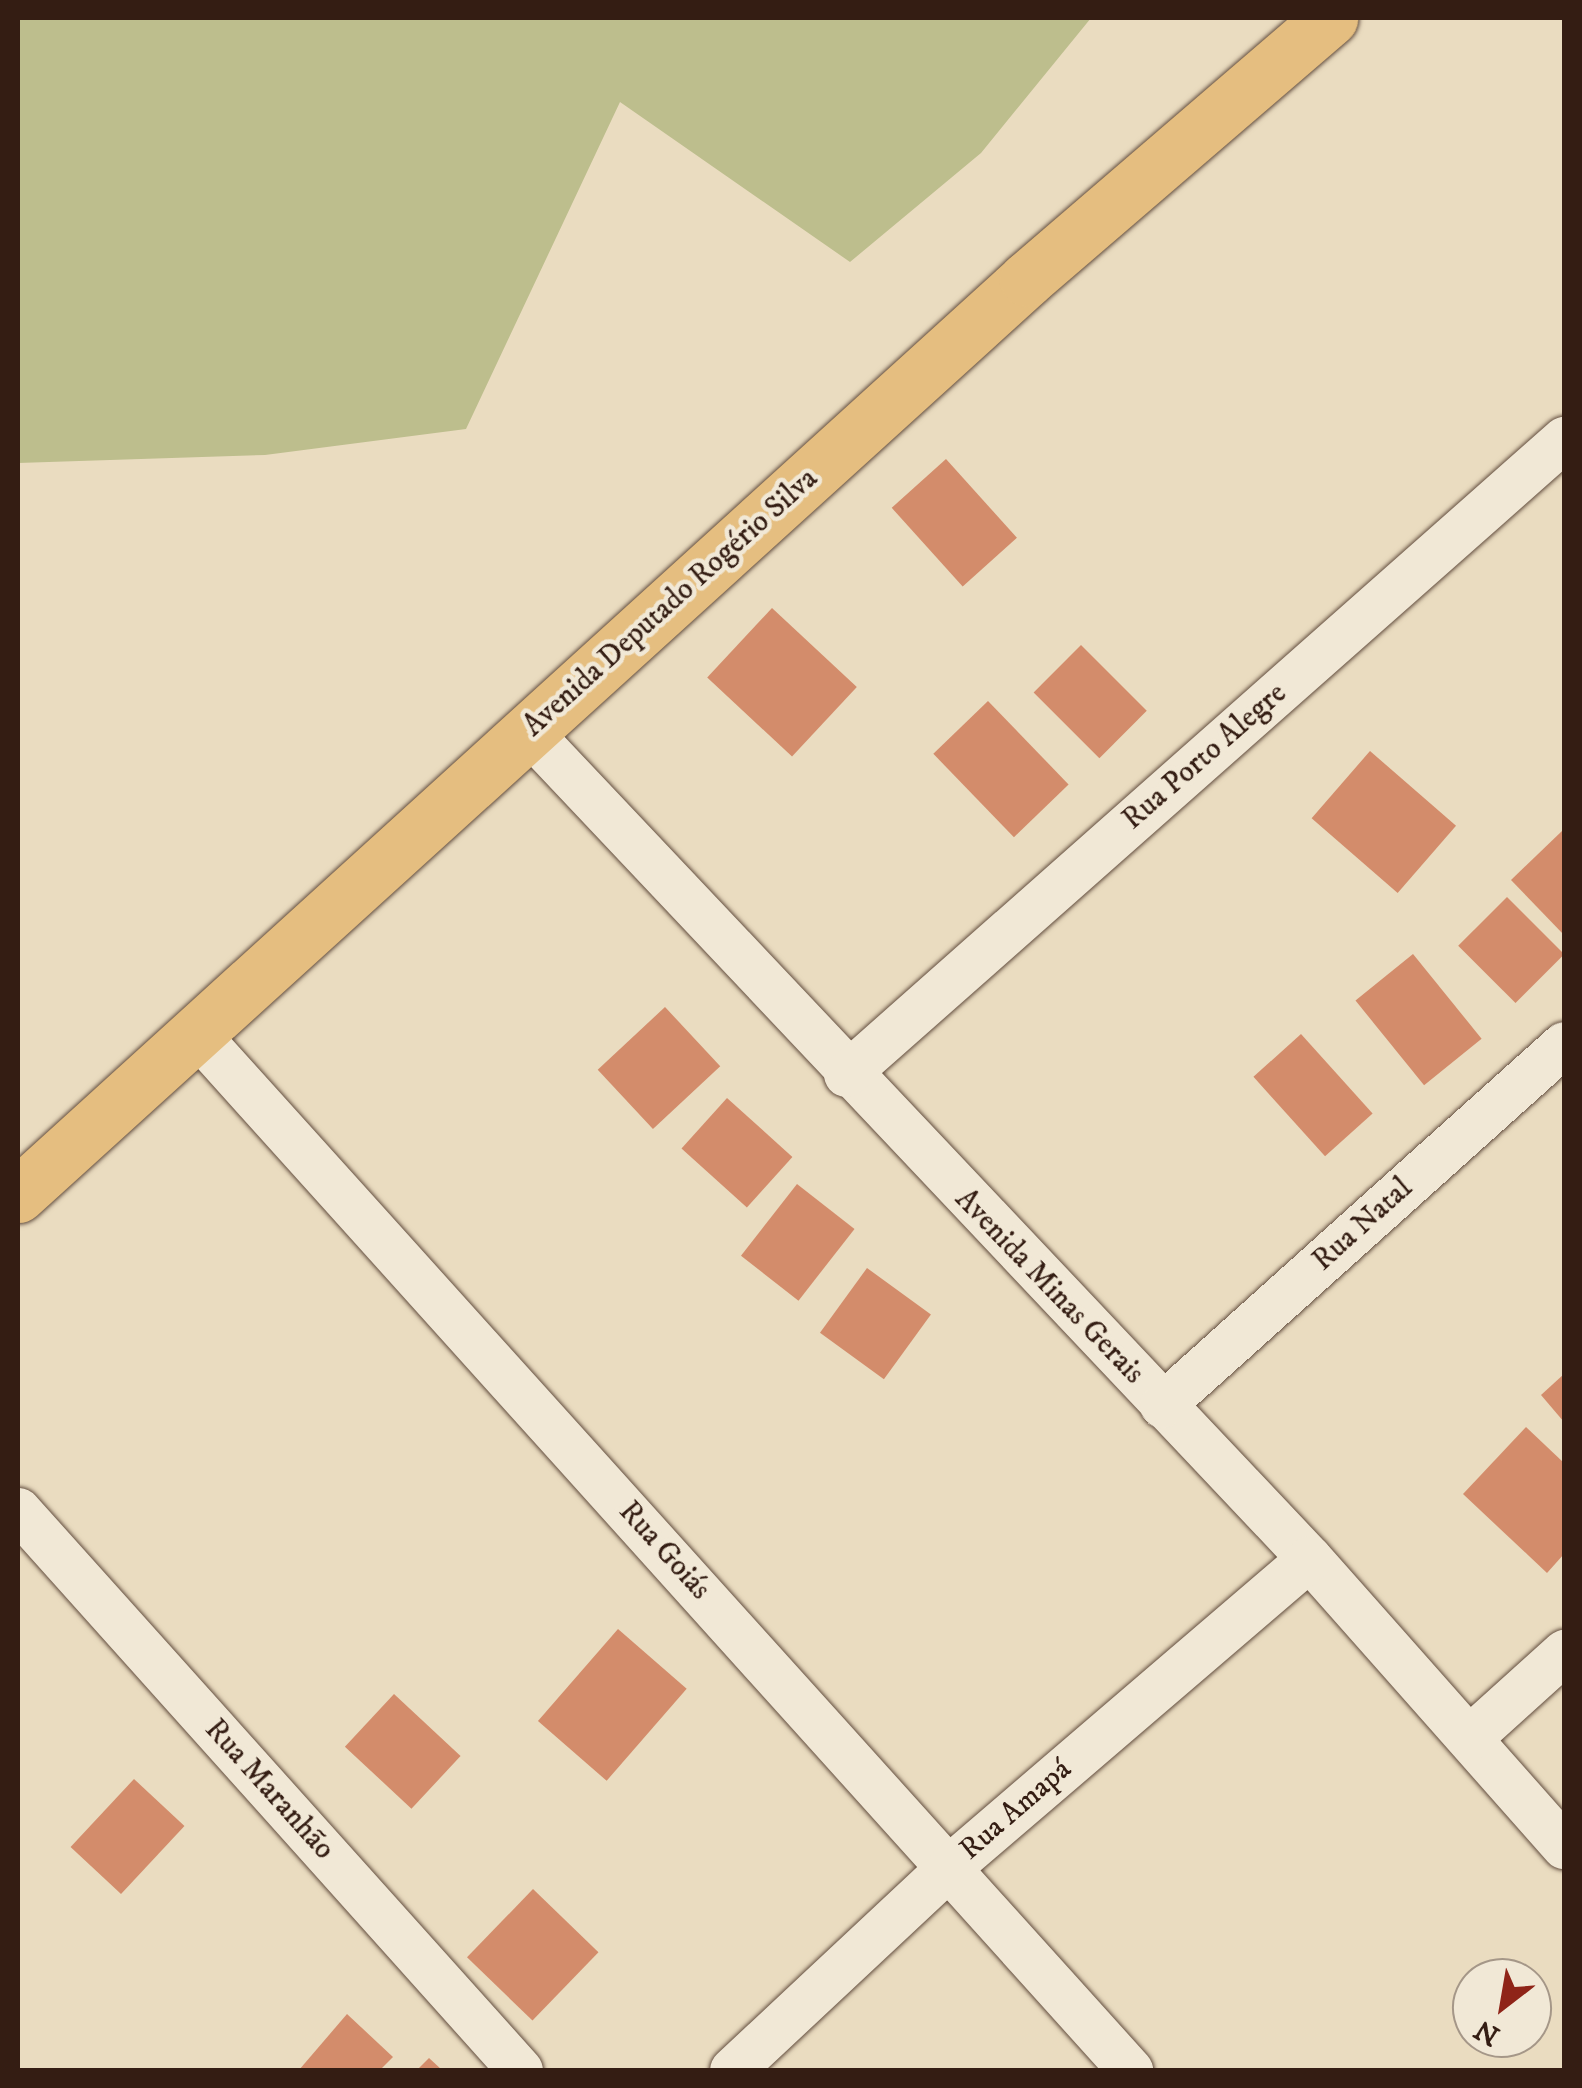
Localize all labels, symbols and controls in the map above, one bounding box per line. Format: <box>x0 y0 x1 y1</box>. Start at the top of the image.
street label: Avenida Deputado Rogério Silva <box>516 461 826 745</box>
street label: Rua Porto Alegre <box>1116 676 1294 838</box>
street label: Rua Natal <box>1306 1171 1420 1279</box>
street label: Avenida Minas Gerais <box>947 1182 1151 1392</box>
street label: Rua Goiás <box>611 1494 717 1608</box>
street label: Rua Maranhão <box>197 1712 341 1868</box>
street label: Rua Amapá <box>953 1752 1079 1868</box>
north arrow <box>1452 1958 1552 2058</box>
text: N <box>1468 2012 1506 2053</box>

